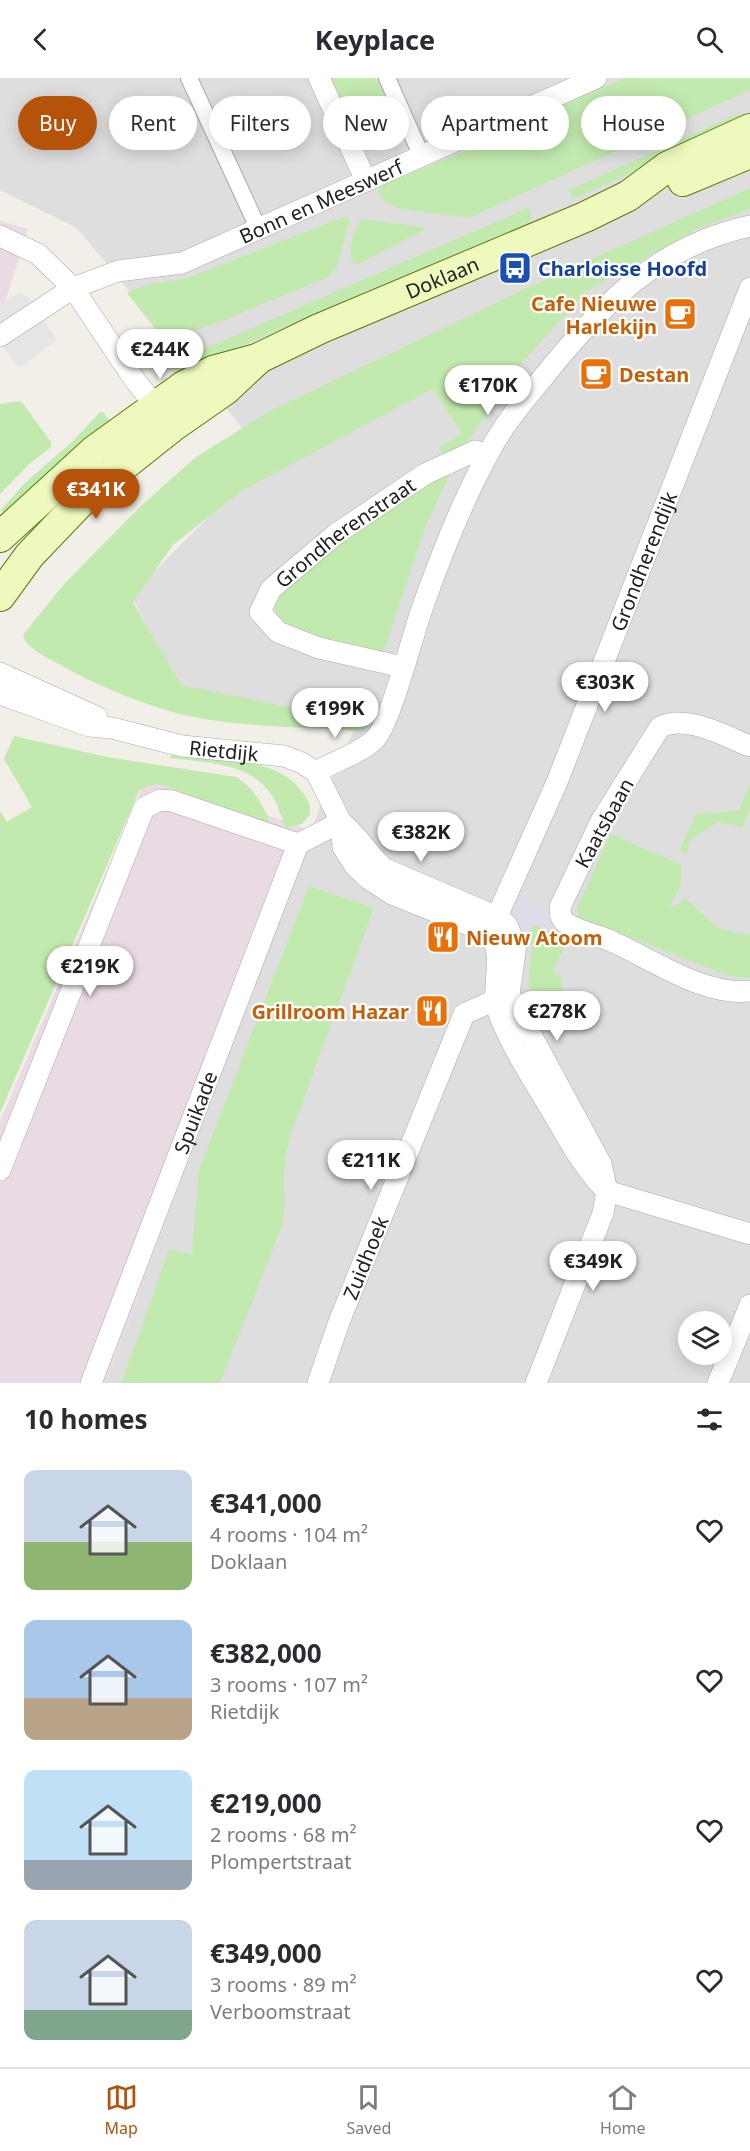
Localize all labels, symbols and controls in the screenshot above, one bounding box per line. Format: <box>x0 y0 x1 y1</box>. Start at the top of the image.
text: Keyplace <box>315 21 435 58</box>
icon: back <box>24 23 57 56</box>
icon: search <box>693 23 726 56</box>
chip: Buy <box>18 96 97 150</box>
chip: Rent <box>109 96 197 150</box>
chip: Filters <box>209 96 311 150</box>
chip: New <box>323 96 409 150</box>
chip: Apartment <box>421 96 569 150</box>
chip: House <box>581 96 686 150</box>
street label: Bonn en Meeswerf <box>235 152 408 249</box>
street label: Doklaan <box>401 250 483 305</box>
bus stop icon: Charloisse Hoofd <box>497 250 533 286</box>
place label: Charloisse Hoofd <box>538 255 707 282</box>
place label: Cafe Nieuwe Harlekijn <box>531 290 657 340</box>
cafe icon: Cafe Nieuwe Harlekijn <box>662 296 698 332</box>
pin: €244K <box>118 329 202 380</box>
text: €244K <box>130 335 190 362</box>
cafe icon: Destan <box>578 356 614 392</box>
place label: Destan <box>619 361 689 388</box>
pin: €170K <box>446 365 530 416</box>
text: €170K <box>458 371 518 398</box>
pin: €341K <box>54 469 138 520</box>
street label: Grondherenstraat <box>269 471 420 593</box>
text: €341K <box>66 475 126 502</box>
street label: Grondherendijk <box>604 487 683 635</box>
pin: €303K <box>563 662 647 713</box>
text: €303K <box>575 668 635 695</box>
pin: €199K <box>293 688 377 739</box>
text: €199K <box>305 694 365 721</box>
street label: Rietdijk <box>188 733 260 767</box>
street label: Kaatsbaan <box>568 773 640 873</box>
pin: €382K <box>379 812 463 863</box>
text: €382K <box>391 818 451 845</box>
restaurant icon: Nieuw Atoom <box>425 919 461 955</box>
place label: Nieuw Atoom <box>466 924 603 951</box>
pin: €219K <box>48 946 132 997</box>
text: €219K <box>60 952 120 979</box>
pin: €278K <box>515 991 599 1042</box>
restaurant icon: Grillroom Hazar <box>414 993 450 1029</box>
text: €278K <box>527 997 587 1024</box>
place label: Grillroom Hazar <box>251 998 409 1025</box>
street label: Spuikade <box>167 1067 223 1157</box>
pin: €211K <box>329 1140 413 1191</box>
text: €211K <box>341 1146 401 1173</box>
street label: Zuidhoek <box>336 1212 394 1303</box>
pin: €349K <box>551 1241 635 1292</box>
text: €349K <box>563 1247 623 1274</box>
map controls <box>678 1311 732 1365</box>
button: layers <box>678 1311 732 1365</box>
text: 10 homes <box>24 1401 148 1437</box>
icon: filters <box>693 1403 726 1436</box>
text: €341,000 <box>210 1485 322 1521</box>
icon: home <box>72 1494 144 1566</box>
icon: heart <box>693 1514 726 1547</box>
text: 4 rooms · 104 m² <box>210 1521 368 1548</box>
text: Doklaan <box>210 1548 287 1575</box>
text: €382,000 <box>210 1635 322 1671</box>
icon: home <box>72 1644 144 1716</box>
icon: heart <box>693 1664 726 1697</box>
text: 3 rooms · 107 m² <box>210 1671 368 1698</box>
text: Rietdijk <box>210 1698 279 1725</box>
text: €219,000 <box>210 1785 322 1821</box>
icon: home <box>72 1794 144 1866</box>
icon: heart <box>693 1814 726 1847</box>
text: 2 rooms · 68 m² <box>210 1821 357 1848</box>
text: Plompertstraat <box>210 1848 351 1875</box>
text: €349,000 <box>210 1935 322 1971</box>
icon: home <box>72 1944 144 2016</box>
icon: heart <box>693 1964 726 1997</box>
text: 3 rooms · 89 m² <box>210 1971 357 1998</box>
text: Verboomstraat <box>210 1998 351 2025</box>
tab: Map <box>104 2081 138 2139</box>
tab: Saved <box>347 2081 391 2139</box>
tab: Home <box>600 2081 646 2139</box>

